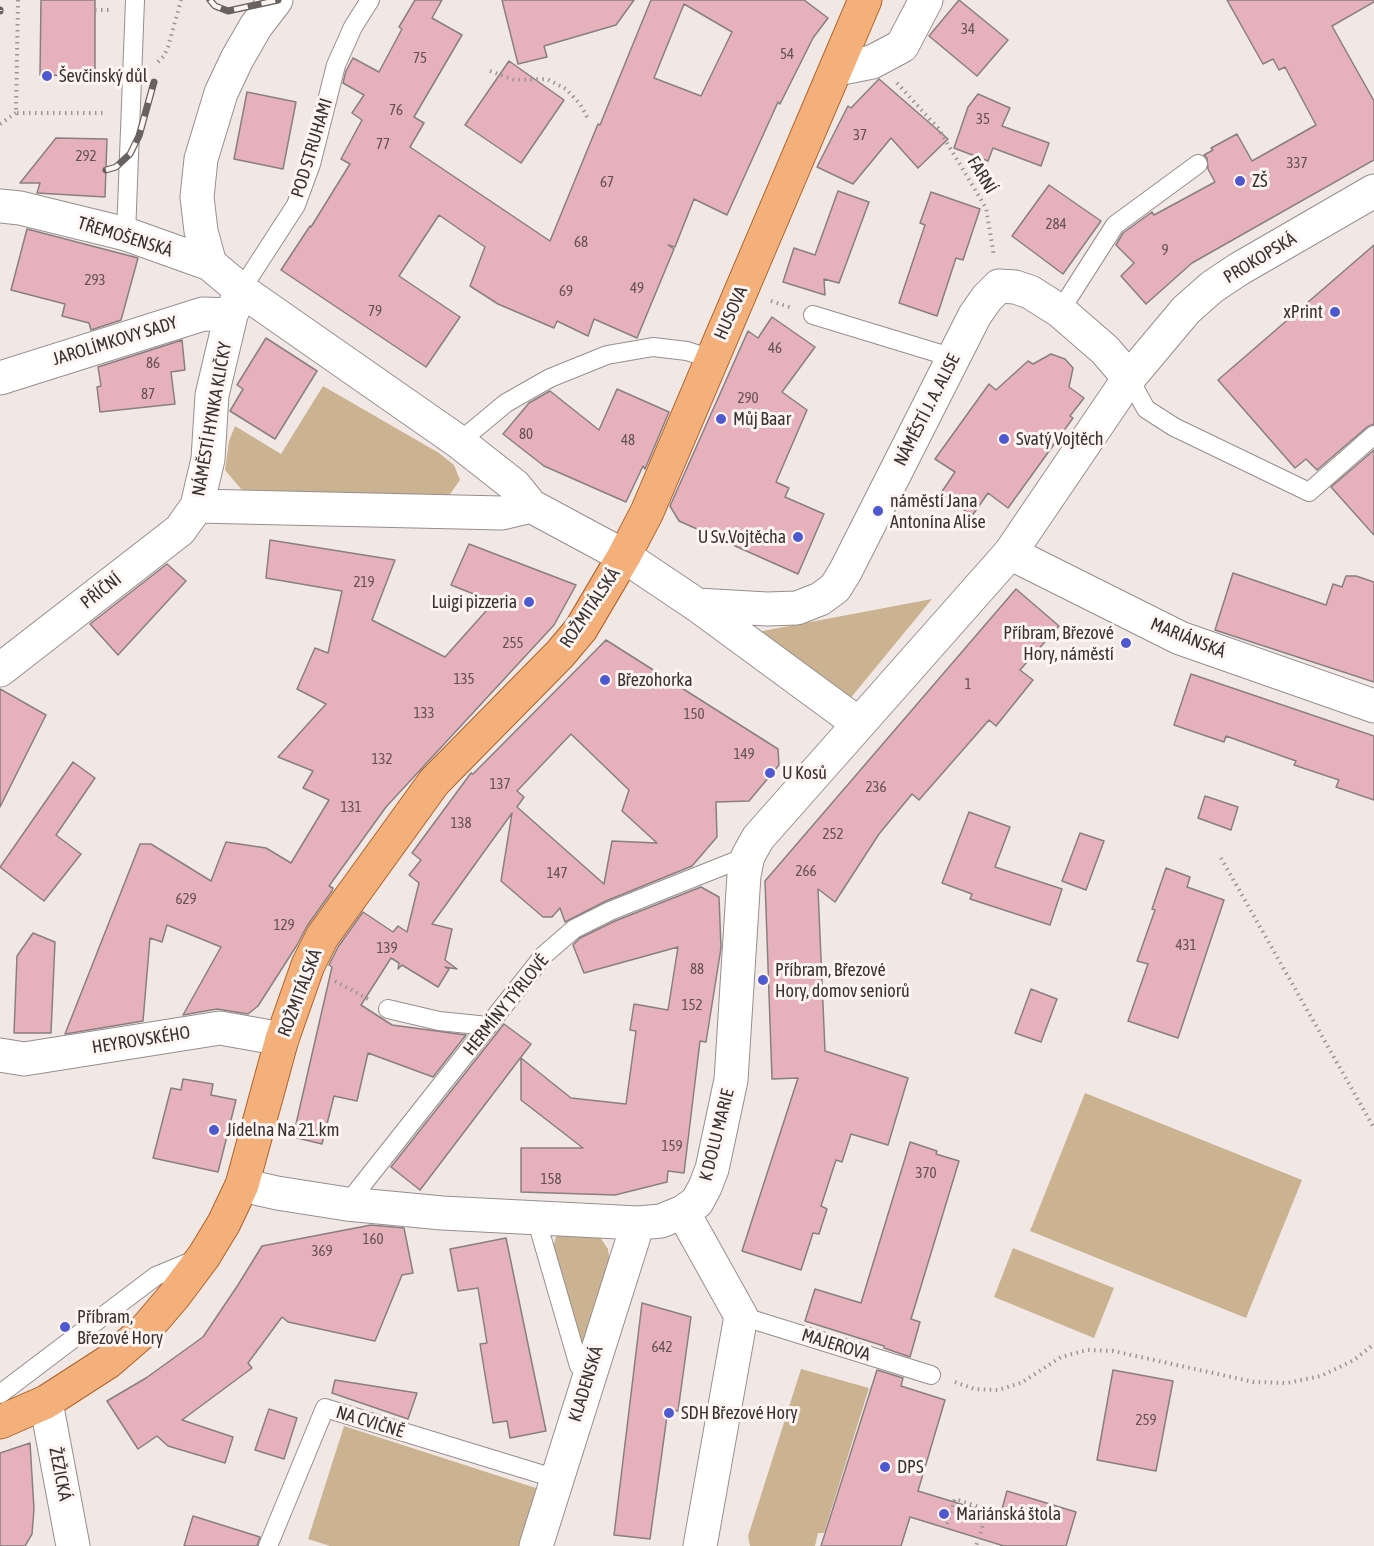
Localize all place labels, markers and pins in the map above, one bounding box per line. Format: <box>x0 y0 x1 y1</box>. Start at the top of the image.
place label: Ševčinský důl <box>59 65 147 87</box>
marker: Ševčinský důl <box>40 69 54 83</box>
place label: ZŠ <box>1252 170 1268 192</box>
marker: ZŠ <box>1233 174 1247 188</box>
place label: xPrint <box>1284 301 1323 323</box>
marker: xPrint <box>1328 305 1342 319</box>
place label: Můj Baar <box>733 408 791 430</box>
marker: Můj Baar <box>714 412 728 426</box>
place label: Svatý Vojtěch <box>1016 428 1103 450</box>
marker: Svatý Vojtěch <box>997 432 1011 446</box>
place label: náměstí Jana Antonína Alise <box>890 490 986 532</box>
marker: náměstí Jana Antonína Alise <box>871 504 885 518</box>
place label: U Sv.Vojtěcha <box>698 526 786 548</box>
marker: U Sv.Vojtěcha <box>791 530 805 544</box>
place label: Luigi pizzeria <box>431 591 517 613</box>
marker: Luigi pizzeria <box>522 595 536 609</box>
place label: Příbram, Březové Hory, náměstí <box>1003 622 1114 664</box>
marker: Příbram, Březové Hory, náměstí <box>1119 636 1133 650</box>
place label: Březohorka <box>617 669 693 691</box>
marker: Březohorka <box>598 673 612 687</box>
place label: U Kosů <box>782 762 827 784</box>
marker: U Kosů <box>763 766 777 780</box>
place label: Příbram, Březové Hory, domov seniorů <box>775 959 910 1002</box>
marker: Příbram, Březové Hory, domov seniorů <box>756 973 770 987</box>
place label: Jídelna Na 21.km <box>226 1119 339 1141</box>
marker: Jídelna Na 21.km <box>207 1123 221 1137</box>
place label: Příbram, Březové Hory <box>77 1306 163 1348</box>
marker: Příbram, Březové Hory <box>58 1320 72 1334</box>
place label: SDH Březové Hory <box>681 1402 798 1424</box>
marker: SDH Březové Hory <box>662 1406 676 1420</box>
place label: DPS <box>897 1456 923 1478</box>
marker: DPS <box>878 1460 892 1474</box>
place label: Mariánská štola <box>956 1503 1061 1525</box>
marker: Mariánská štola <box>937 1507 951 1521</box>

